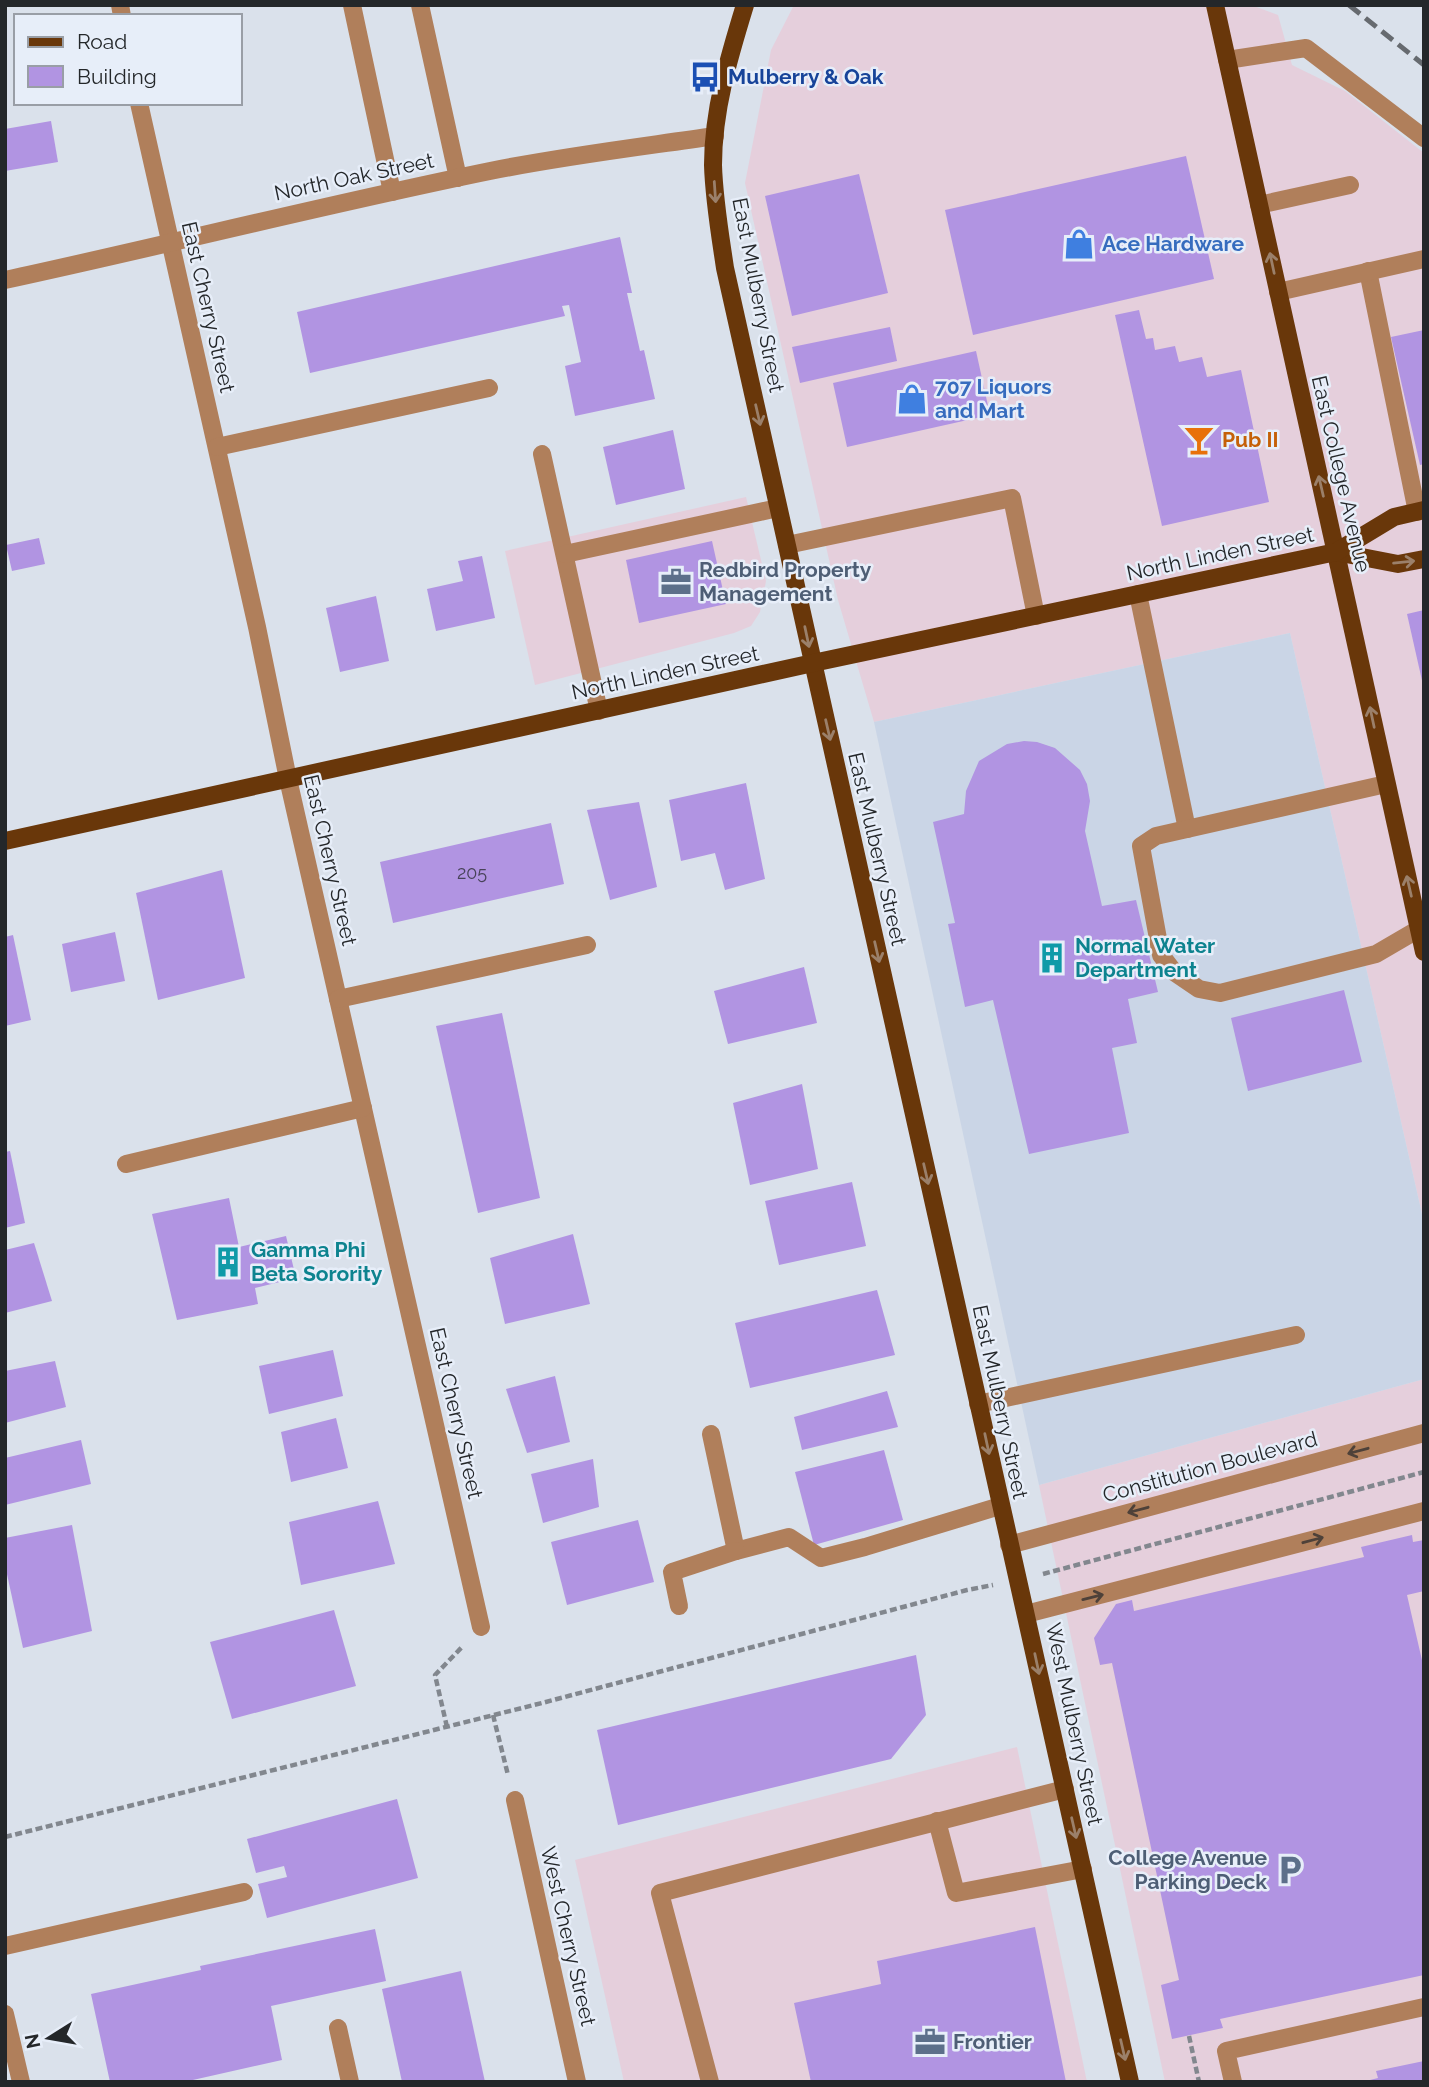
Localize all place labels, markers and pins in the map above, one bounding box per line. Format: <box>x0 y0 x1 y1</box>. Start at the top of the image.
bus stop icon: Mulberry & Oak <box>688 60 722 94</box>
place label: Mulberry & Oak <box>728 64 884 89</box>
shop icon: Ace Hardware <box>1062 227 1096 261</box>
place label: Ace Hardware <box>1102 231 1245 256</box>
place label: 707 Liquors and Mart <box>935 374 1052 423</box>
shop icon: 707 Liquors and Mart <box>895 382 929 416</box>
bar icon: Pub II <box>1182 423 1216 457</box>
place label: Pub II <box>1222 427 1278 452</box>
place label: Redbird Property Management <box>699 557 872 606</box>
office icon: Redbird Property Management <box>659 565 693 599</box>
place label: Normal Water Department <box>1075 933 1215 982</box>
building icon: Normal Water Department <box>1035 941 1069 975</box>
place label: Gamma Phi Beta Sorority <box>251 1237 383 1286</box>
building icon: Gamma Phi Beta Sorority <box>211 1245 245 1279</box>
place label: College Avenue Parking Deck <box>1108 1845 1267 1894</box>
parking icon: College Avenue Parking Deck <box>1273 1853 1307 1887</box>
office icon: Frontier <box>913 2025 947 2059</box>
place label: Frontier <box>953 2029 1032 2054</box>

